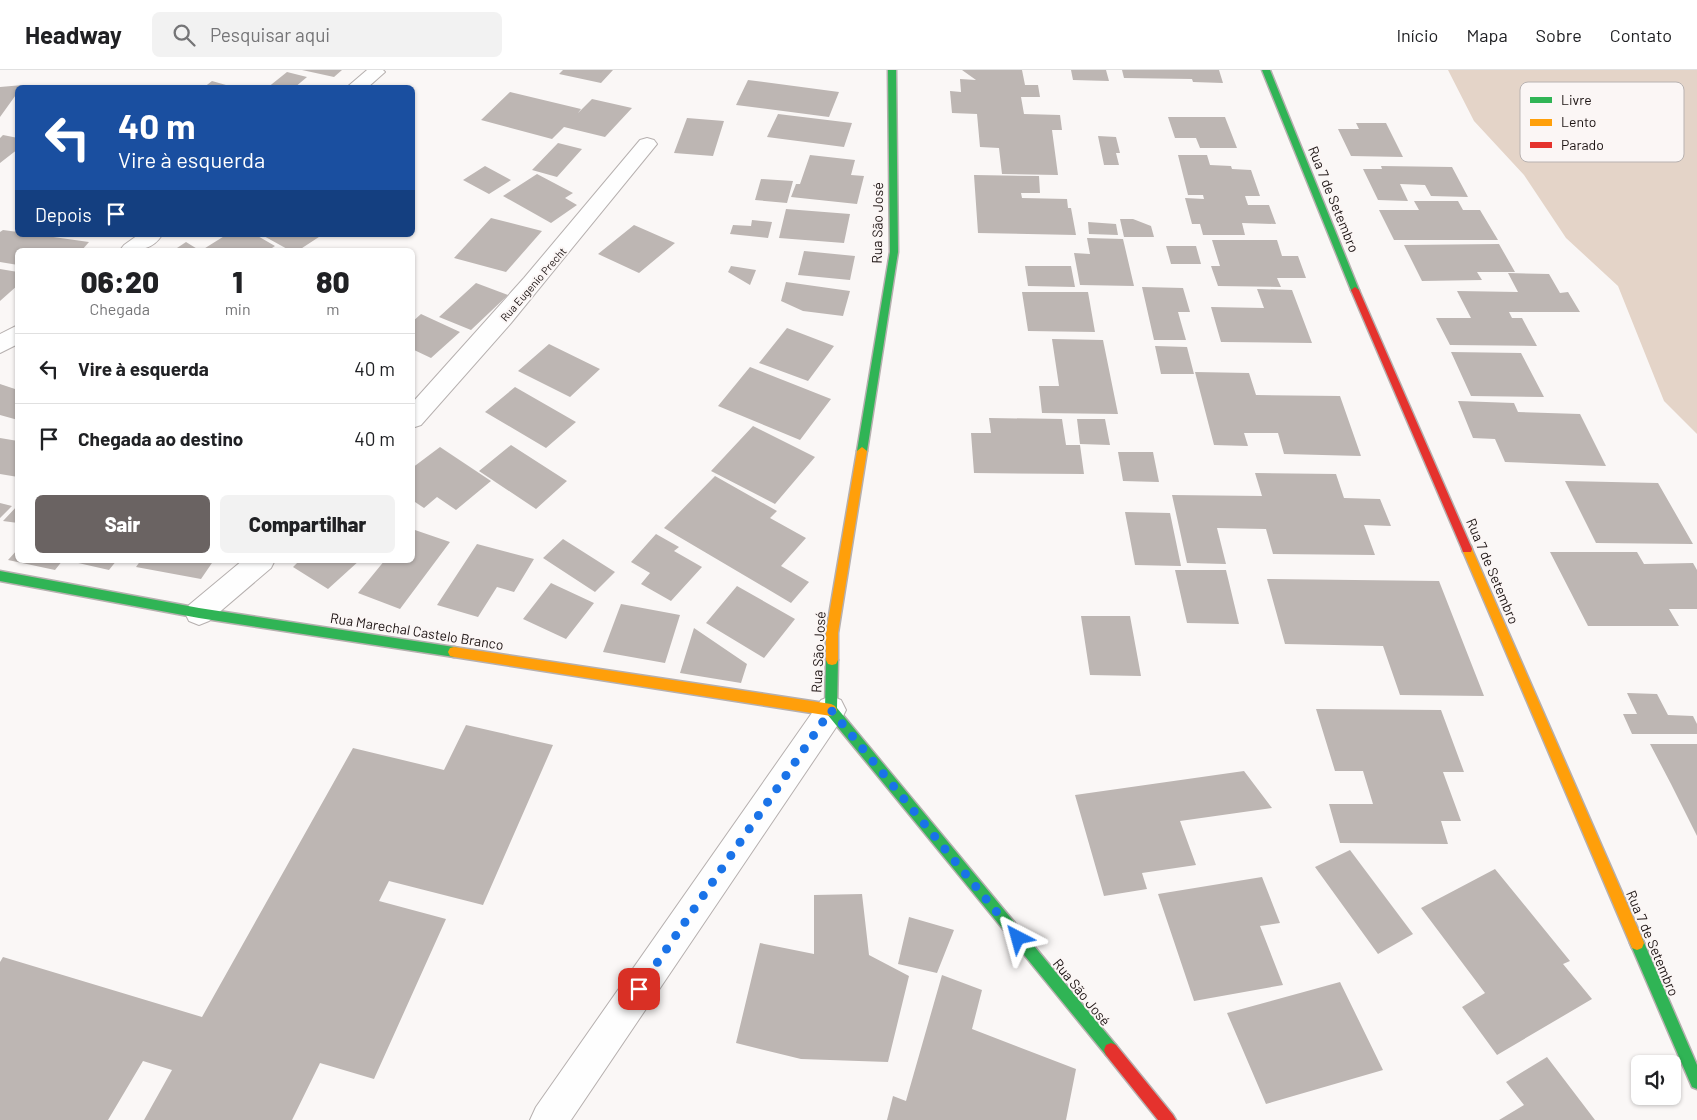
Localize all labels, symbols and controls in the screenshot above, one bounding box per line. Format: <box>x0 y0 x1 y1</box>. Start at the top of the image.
search box <box>152 12 502 57</box>
text: Headway <box>25 20 122 49</box>
icon: search <box>170 21 198 49</box>
text: Pesquisar aqui <box>210 23 330 46</box>
text: Início <box>1396 24 1438 46</box>
text: Mapa <box>1466 24 1508 46</box>
text: Sobre <box>1536 24 1582 46</box>
text: Contato <box>1610 24 1672 46</box>
legend <box>1520 82 1684 162</box>
text: Livre <box>1561 91 1592 108</box>
text: 40 m <box>118 104 195 146</box>
icon: left <box>35 105 100 170</box>
text: Lento <box>1561 113 1596 130</box>
text: Parado <box>1561 136 1604 153</box>
street label: Rua 7 de Setembro <box>1305 143 1363 255</box>
text: Vire à esquerda <box>118 146 265 172</box>
street label: Rua São José <box>868 182 886 264</box>
icon: arrive <box>102 200 130 228</box>
text: Depois <box>35 203 92 226</box>
street label: Rua Eugenio Precht <box>497 244 569 324</box>
text: 06:20 <box>80 263 159 299</box>
text: 1 <box>232 263 243 299</box>
text: 80 <box>316 263 350 299</box>
text: Chegada <box>90 299 150 318</box>
text: min <box>225 299 251 318</box>
text: m <box>326 299 339 318</box>
icon: left <box>35 355 63 383</box>
text: Vire à esquerda <box>78 357 209 380</box>
text: 40 m <box>354 357 395 380</box>
icon: arrive <box>35 425 63 453</box>
text: Chegada ao destino <box>78 427 243 450</box>
text: 40 m <box>354 427 395 450</box>
button: Sair <box>35 495 210 553</box>
button: Compartilhar <box>220 495 395 553</box>
street label: Rua 7 de Setembro <box>1463 516 1523 626</box>
street label: Rua Marechal Castelo Branco <box>329 609 505 653</box>
street label: Rua São José <box>807 611 829 693</box>
street label: Rua 7 de Setembro <box>1623 888 1683 998</box>
position arrow <box>991 911 1043 963</box>
street label: Rua São José <box>1050 955 1114 1029</box>
pin <box>618 968 660 1010</box>
icon: arrive <box>625 975 653 1003</box>
map controls <box>1631 1055 1681 1105</box>
button: sound <box>1631 1055 1681 1105</box>

